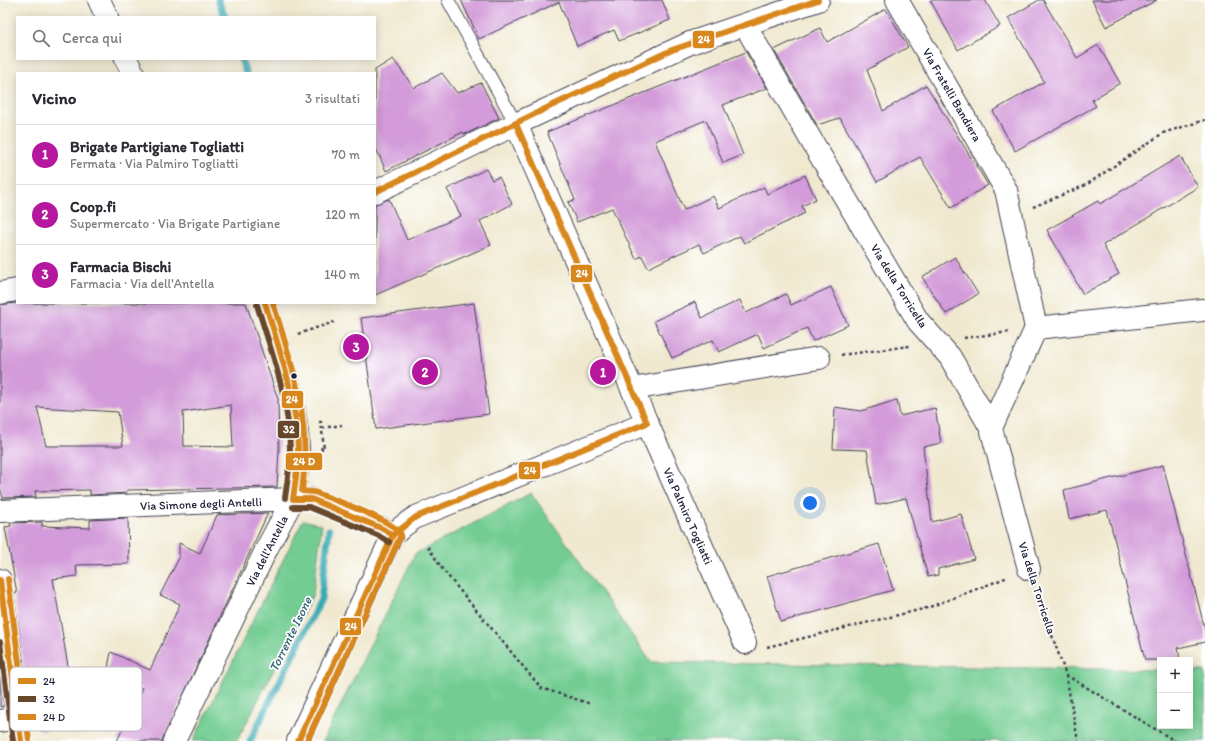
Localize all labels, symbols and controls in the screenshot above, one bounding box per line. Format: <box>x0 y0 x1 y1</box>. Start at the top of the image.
search box <box>16 16 376 60</box>
icon: search <box>30 27 52 49</box>
text: Cerca qui <box>62 29 122 47</box>
line badge: 24 <box>692 30 715 49</box>
text: 24 <box>698 33 711 46</box>
street label: Via Fratelli Bandiera <box>920 46 985 145</box>
text: Vicino <box>32 88 76 108</box>
text: 3 risultati <box>305 91 360 106</box>
text: Brigate Partigiane Togliatti <box>70 138 244 156</box>
text: 1 <box>42 147 48 162</box>
text: 70 m <box>332 147 360 162</box>
text: Fermata · Via Palmiro Togliatti <box>70 156 238 171</box>
text: Coop.fi <box>70 198 116 216</box>
text: 2 <box>42 207 48 222</box>
text: 120 m <box>325 207 360 222</box>
text: Supermercato · Via Brigate Partigiane <box>70 216 280 231</box>
street label: Via della Torricella <box>868 242 930 331</box>
text: Farmacia Bischi <box>70 258 171 276</box>
line badge: 24 <box>570 264 593 283</box>
text: 3 <box>41 267 49 282</box>
text: 140 m <box>324 267 360 282</box>
text: 24 <box>576 267 589 280</box>
text: Farmacia · Via dell'Antella <box>70 276 214 291</box>
pin: 3 <box>343 332 369 362</box>
pin: 2 <box>412 357 438 387</box>
pin: 1 <box>590 357 616 387</box>
unlabelled marker <box>289 371 299 381</box>
line badge: 24 <box>281 390 304 409</box>
text: 24 <box>286 393 299 406</box>
line badge: 32 <box>277 420 300 439</box>
text: 32 <box>283 423 295 436</box>
line badge: 24 D <box>285 452 323 471</box>
text: 24 D <box>293 455 316 468</box>
line badge: 24 <box>518 461 541 480</box>
text: 24 <box>524 464 537 477</box>
street label: Via Palmiro Togliatti <box>660 465 716 567</box>
your location <box>800 493 820 513</box>
street label: Via Simone degli Antelli <box>140 495 262 513</box>
street label: Via dell'Antella <box>243 513 291 589</box>
street label: Via della Torricella <box>1015 540 1059 636</box>
water label: Torrente Isone <box>266 594 315 674</box>
line badge: 24 <box>339 617 362 636</box>
text: 24 <box>345 620 358 633</box>
map controls <box>1157 657 1193 729</box>
button: + <box>1157 657 1193 693</box>
legend <box>10 667 142 731</box>
text: 24 <box>43 675 56 688</box>
text: 32 <box>43 693 55 706</box>
button: − <box>1157 693 1193 729</box>
text: 24 D <box>43 711 65 724</box>

